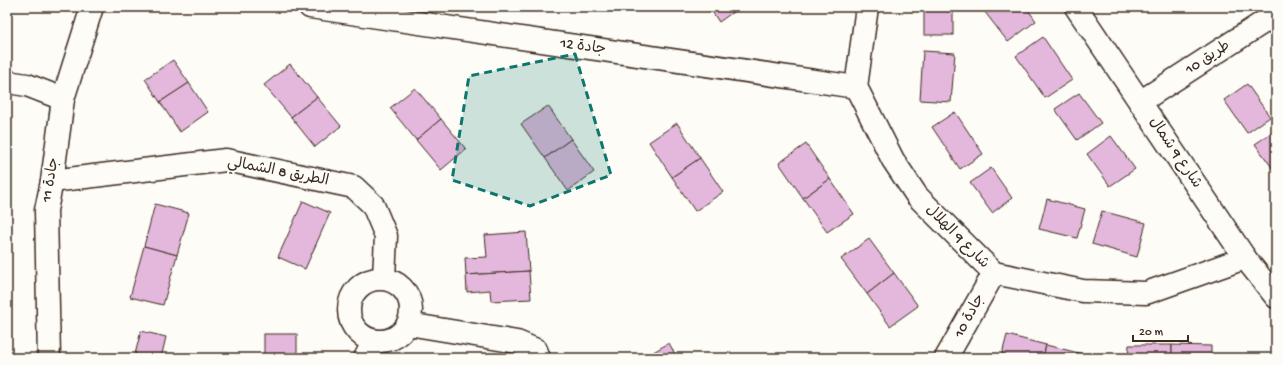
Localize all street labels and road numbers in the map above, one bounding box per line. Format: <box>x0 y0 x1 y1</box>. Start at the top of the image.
street label: جادة 12 <box>558 35 607 59</box>
street label: طريق 10 <box>1181 37 1234 80</box>
street label: شارع 9 شمال <box>1145 114 1205 192</box>
street label: الطريق 8 الشمالي <box>225 153 330 193</box>
street label: جادة 11 <box>38 156 64 205</box>
street label: شارع 9 الهلال <box>921 201 993 273</box>
street label: جادة 10 <box>950 291 989 342</box>

